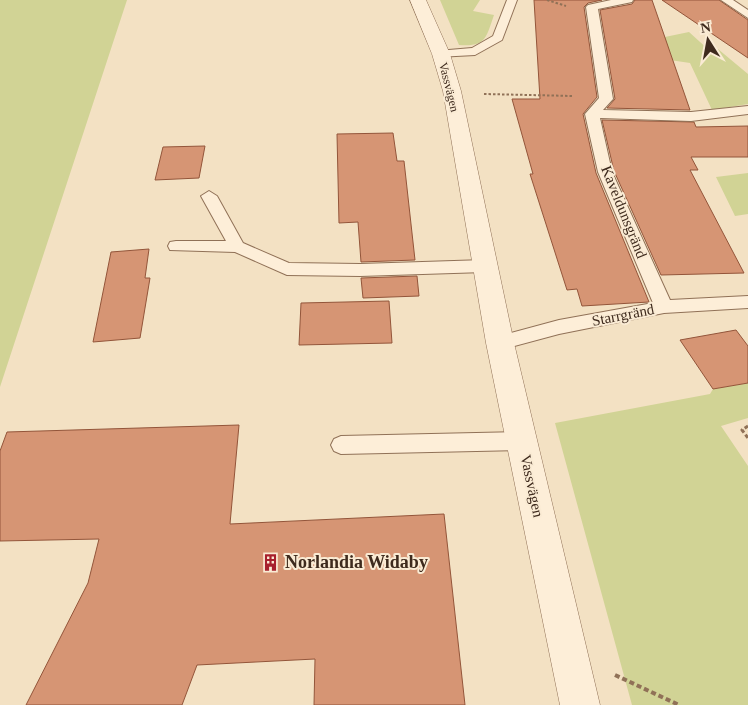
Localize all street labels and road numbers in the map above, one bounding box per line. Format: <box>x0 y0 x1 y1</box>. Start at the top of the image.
street label: Vassvägen <box>436 61 462 113</box>
street label: Kaveldunsgränd <box>598 163 650 261</box>
street label: Starrgränd <box>591 301 656 329</box>
street label: Vassvägen <box>518 453 547 519</box>

